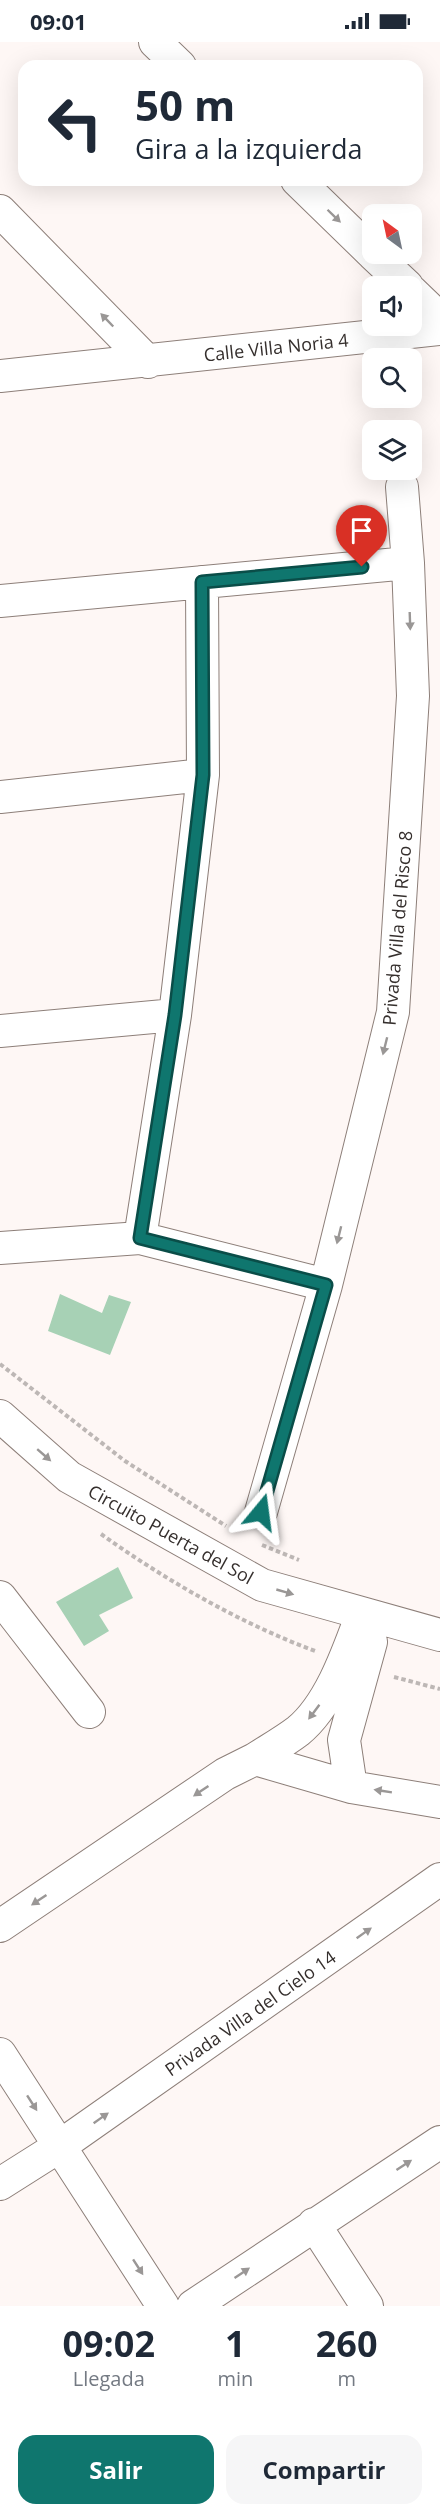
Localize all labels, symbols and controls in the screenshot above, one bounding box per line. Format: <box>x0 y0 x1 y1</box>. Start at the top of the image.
text: 09:01 <box>30 6 87 36</box>
text: 50 m <box>135 76 235 133</box>
icon: left <box>36 84 114 162</box>
text: Gira a la izquierda <box>135 130 362 167</box>
north arrow <box>362 204 422 264</box>
map controls <box>362 204 422 480</box>
one-way arrow <box>327 209 341 223</box>
button: sound <box>362 276 422 336</box>
one-way arrow <box>100 313 114 327</box>
street label: Calle Villa Noria 4 <box>202 327 350 367</box>
button: search <box>362 348 422 408</box>
button: layers <box>362 420 422 480</box>
pin <box>336 505 387 567</box>
icon: arrive <box>345 514 378 547</box>
one-way arrow <box>406 612 415 631</box>
street label: Privada Villa del Risco 8 <box>377 830 417 1026</box>
one-way arrow <box>380 1036 390 1055</box>
one-way arrow <box>333 1226 343 1244</box>
one-way arrow <box>36 1448 52 1461</box>
street label: Circuito Puerta del Sol <box>84 1479 258 1589</box>
position arrow <box>229 1480 293 1544</box>
one-way arrow <box>276 1588 294 1597</box>
one-way arrow <box>308 1704 321 1720</box>
one-way arrow <box>192 1785 209 1796</box>
one-way arrow <box>373 1787 392 1796</box>
one-way arrow <box>31 1894 47 1905</box>
one-way arrow <box>356 1928 372 1939</box>
street label: Privada Villa del Cielo 14 <box>160 1945 340 2081</box>
one-way arrow <box>26 2095 38 2111</box>
one-way arrow <box>94 2112 109 2124</box>
one-way arrow <box>396 2160 412 2171</box>
one-way arrow <box>132 2259 143 2275</box>
one-way arrow <box>233 2267 249 2279</box>
text: 09:02 <box>62 2319 155 2368</box>
text: 1 <box>225 2319 246 2368</box>
text: 260 <box>316 2319 378 2368</box>
text: Llegada <box>73 2365 145 2392</box>
text: min <box>217 2365 253 2392</box>
text: m <box>337 2365 356 2392</box>
button: Salir <box>18 2435 214 2504</box>
button: Compartir <box>226 2435 422 2504</box>

